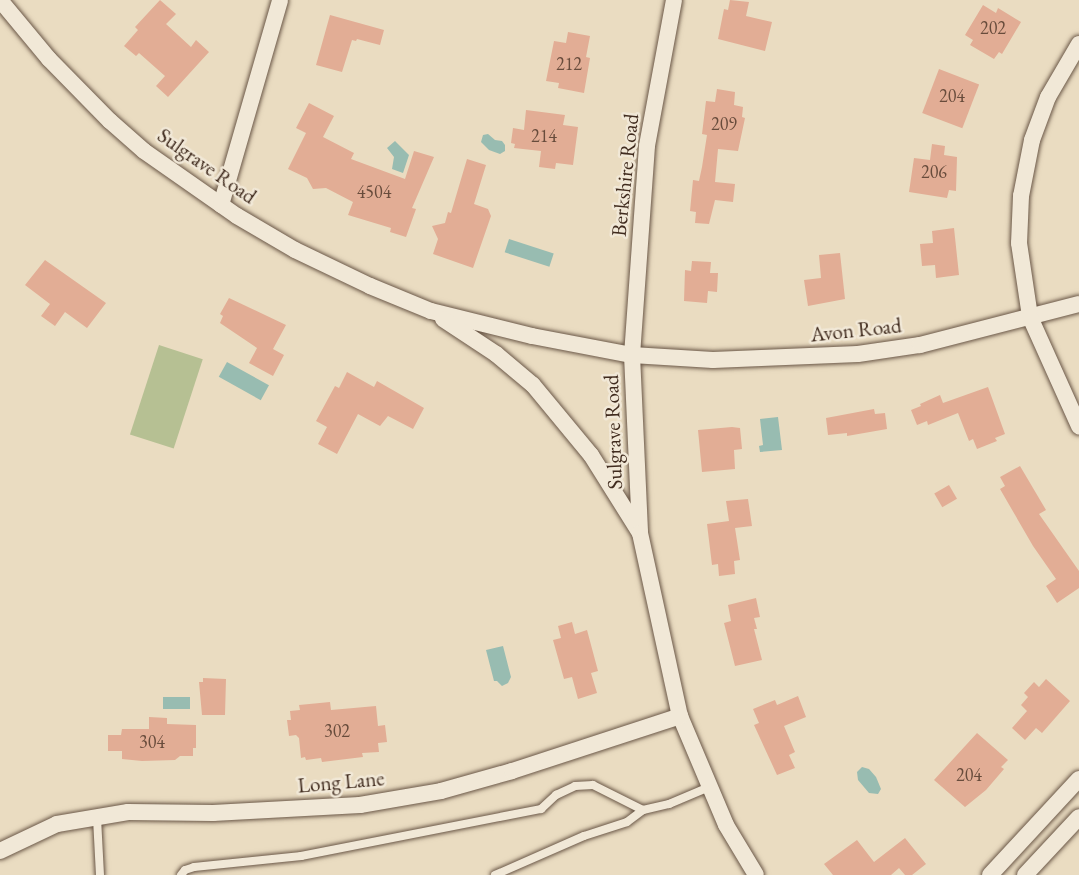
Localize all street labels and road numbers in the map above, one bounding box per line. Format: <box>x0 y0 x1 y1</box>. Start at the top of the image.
street label: Berkshire Road <box>606 112 644 238</box>
street label: Sulgrave Road <box>153 123 261 209</box>
street label: Avon Road <box>809 313 903 347</box>
street label: Sulgrave Road <box>598 374 628 490</box>
street label: Long Lane <box>297 766 385 798</box>

